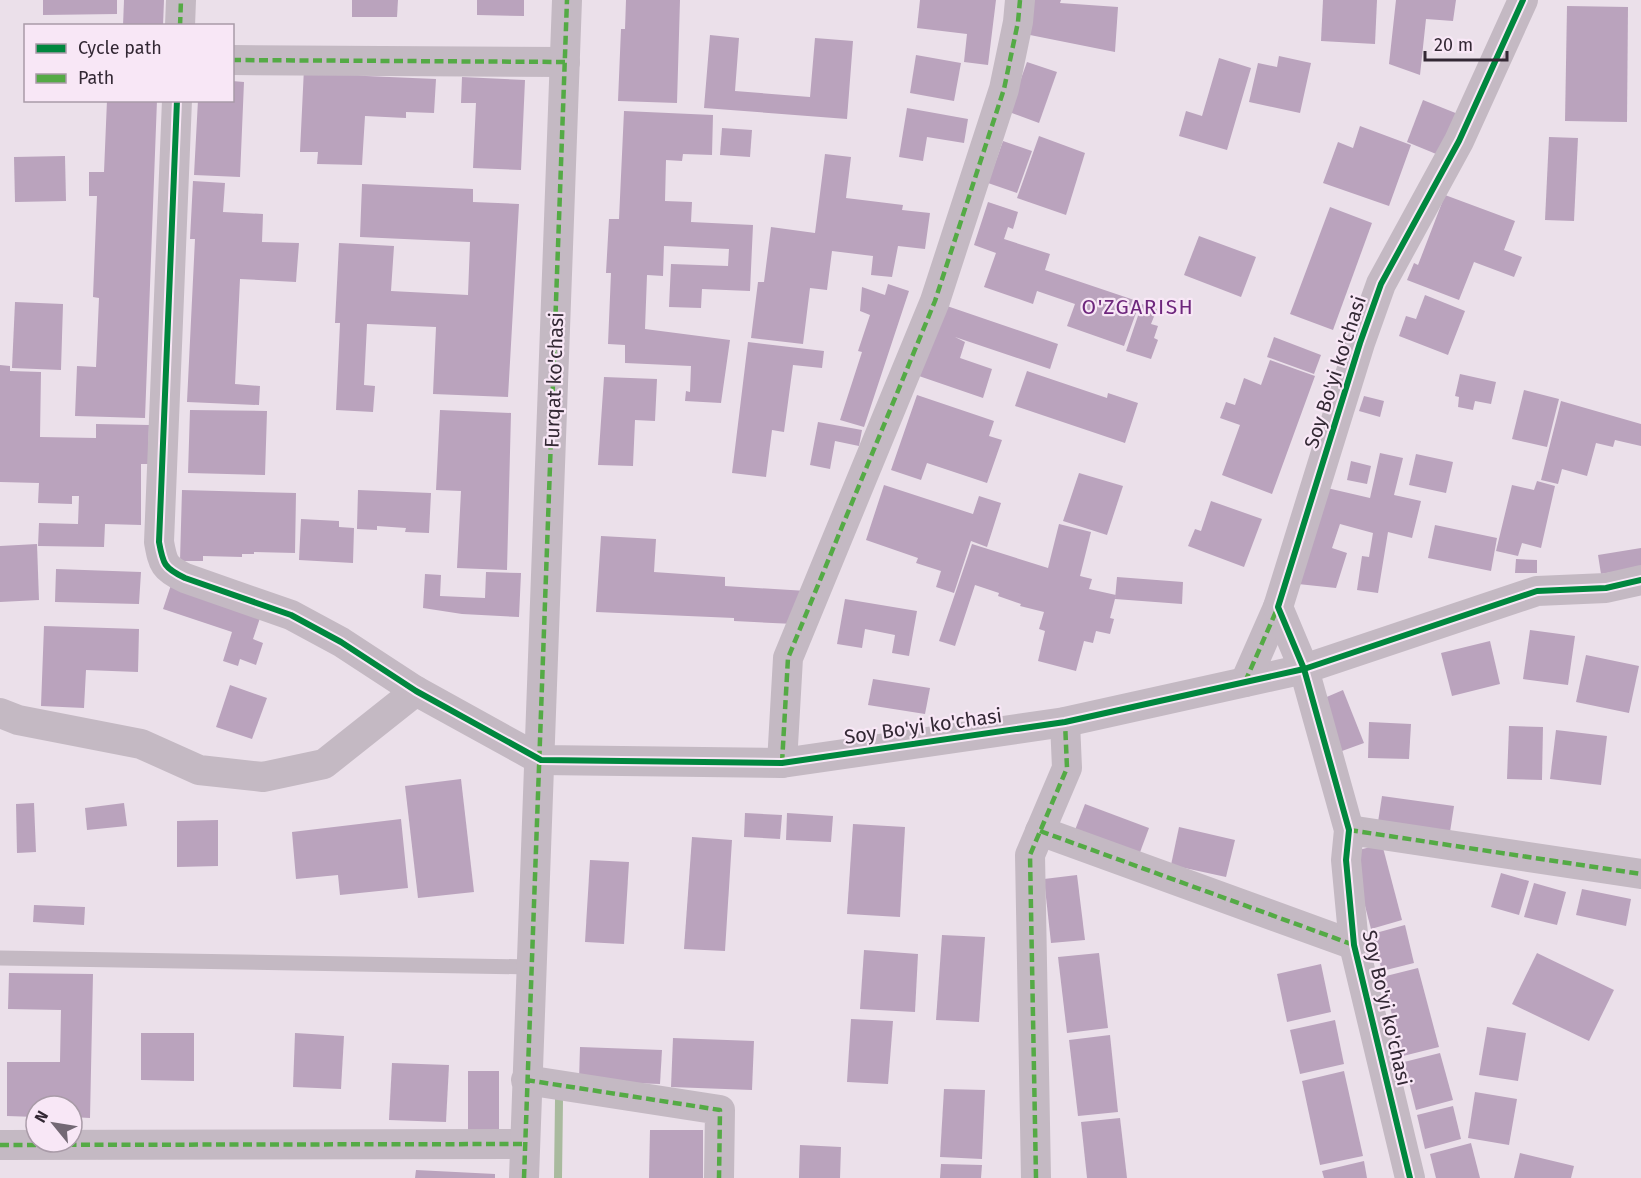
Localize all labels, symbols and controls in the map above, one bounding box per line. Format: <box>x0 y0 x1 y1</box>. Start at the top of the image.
legend <box>24 24 234 102</box>
scale bar <box>1425 24 1508 62</box>
text: 20 m <box>1434 34 1473 56</box>
text: Cycle path <box>78 37 162 59</box>
text: Path <box>78 67 114 89</box>
street label: Soy Bo'yi ko'chasi <box>1299 293 1371 451</box>
district label: O'ZGARISH <box>1082 294 1194 320</box>
street label: Furqat ko'chasi <box>540 312 568 448</box>
street label: Soy Bo'yi ko'chasi <box>843 703 1003 749</box>
street label: Soy Bo'yi ko'chasi <box>1357 928 1417 1088</box>
north arrow <box>24 1094 84 1154</box>
text: N <box>31 1107 52 1126</box>

